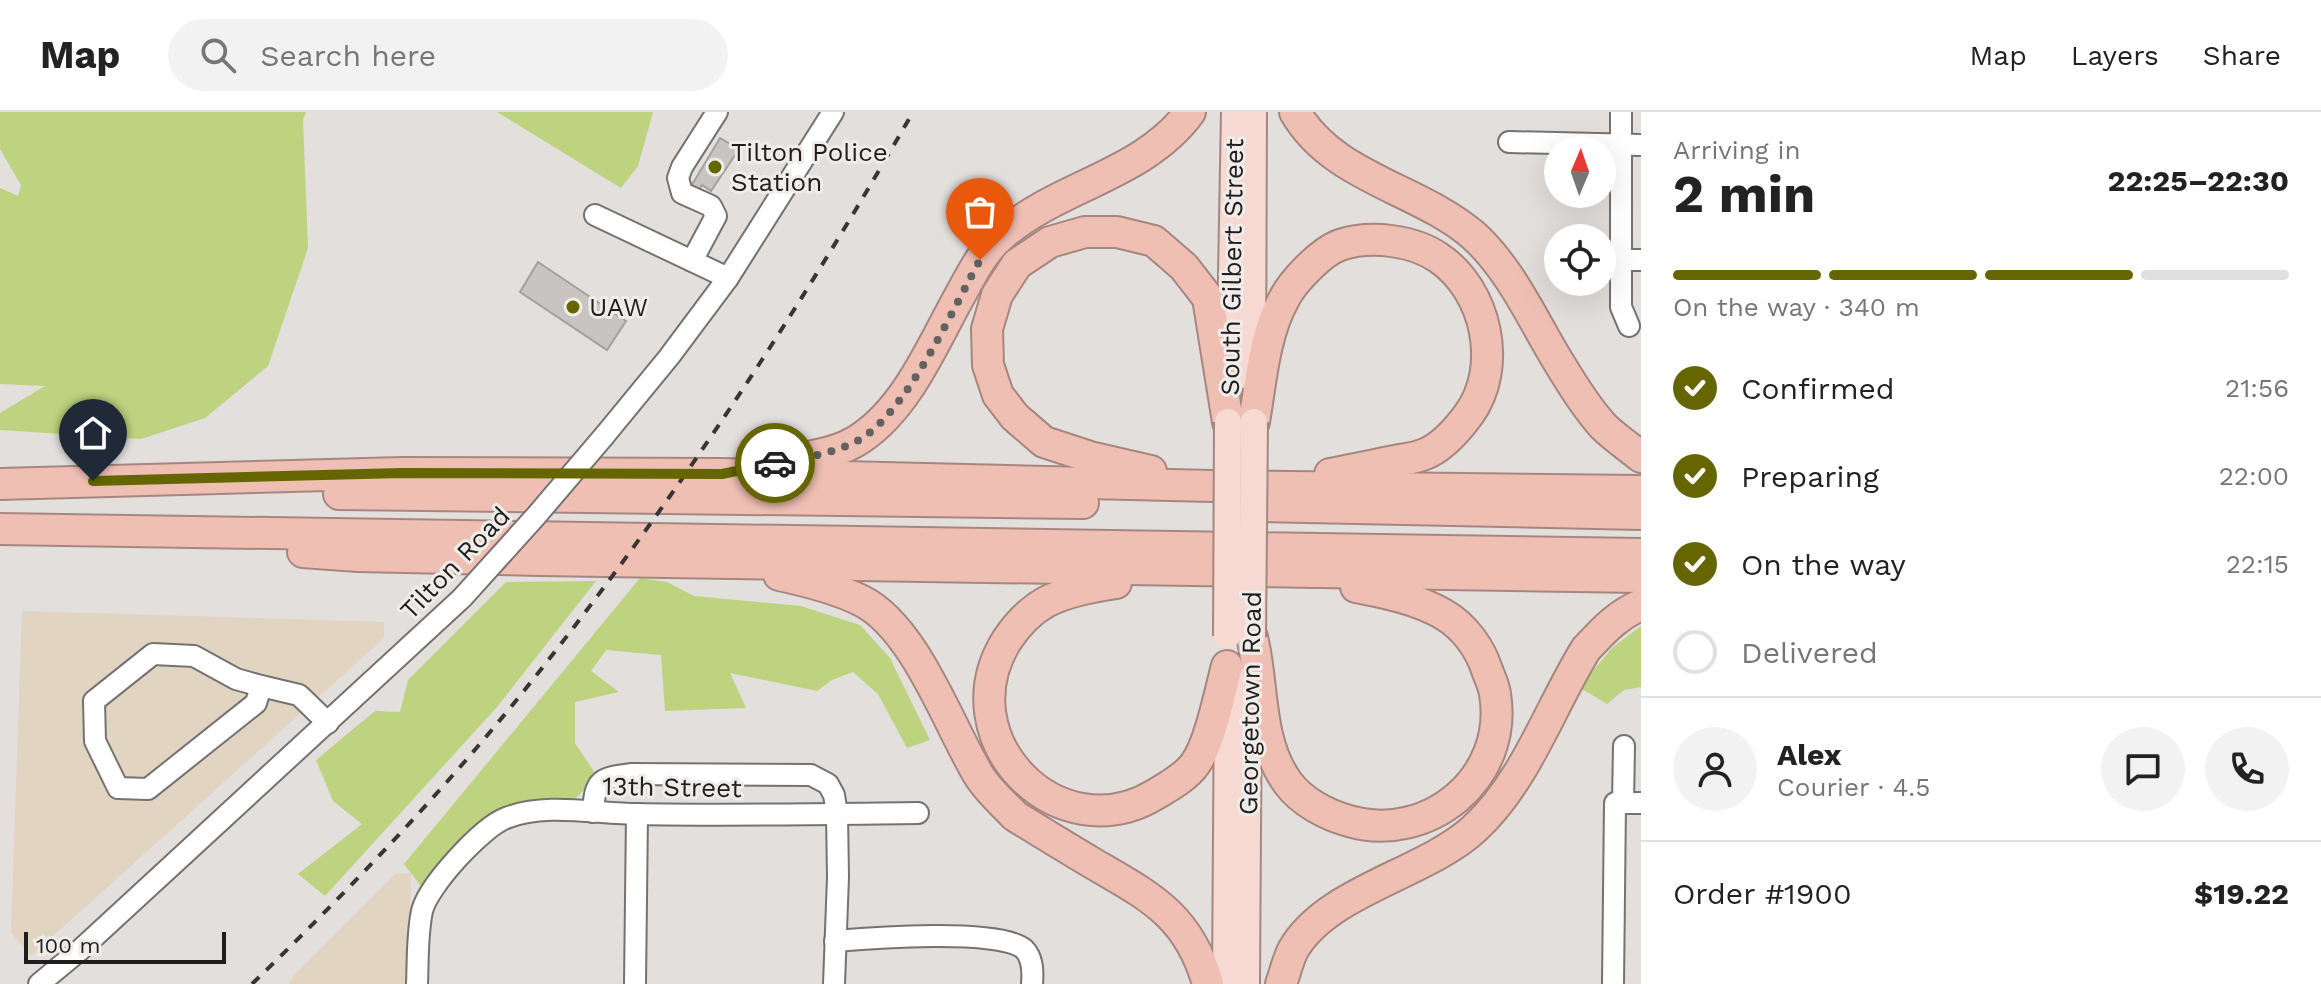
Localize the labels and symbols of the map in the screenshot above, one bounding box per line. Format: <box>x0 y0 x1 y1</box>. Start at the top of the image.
north arrow <box>1544 136 1616 208</box>
place label: Tilton Police Station <box>731 137 888 197</box>
street label: South Gilbert Street <box>1215 138 1249 396</box>
marker: Tilton Police Station <box>706 158 724 176</box>
pin <box>946 178 1014 260</box>
place label: UAW <box>589 292 648 322</box>
marker: UAW <box>564 298 582 316</box>
pin <box>59 399 127 481</box>
courier <box>735 423 815 503</box>
street label: Tilton Road <box>394 501 516 625</box>
street label: Georgetown Road <box>1233 591 1267 815</box>
street label: 13th Street <box>602 771 742 803</box>
scale bar <box>24 928 226 964</box>

